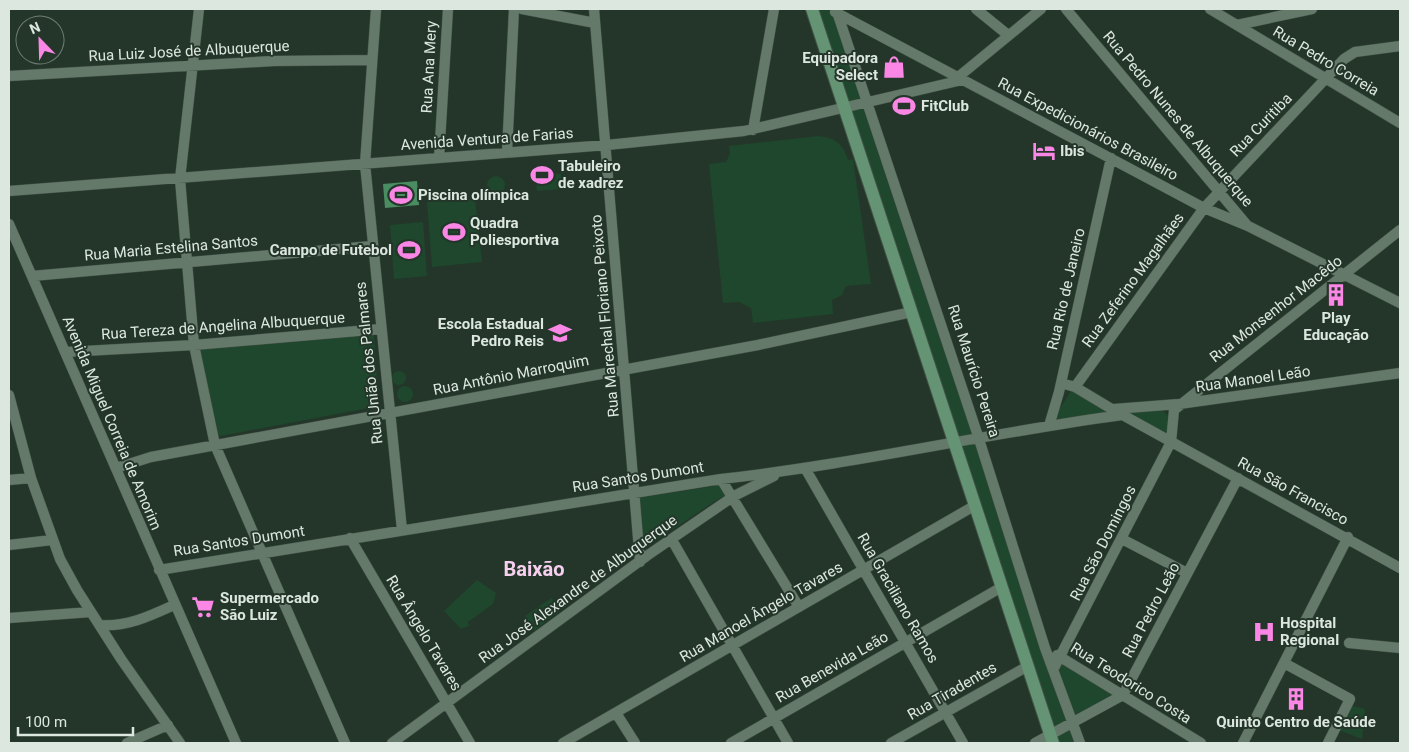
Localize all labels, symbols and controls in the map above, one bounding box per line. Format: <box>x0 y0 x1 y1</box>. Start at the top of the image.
north arrow <box>15 15 65 65</box>
text: N <box>27 19 43 37</box>
street label: Rua Ana Mery <box>418 20 440 114</box>
street label: Rua Pedro Correia <box>1270 22 1382 100</box>
street label: Rua Pedro Nunes de Albuquerque <box>1099 28 1257 211</box>
street label: Rua Luiz José de Albuquerque <box>88 37 290 65</box>
place label: Equipadora Select <box>802 49 878 84</box>
shop icon: Equipadora Select <box>881 54 907 80</box>
street label: Rua Expedicionários Brasileiro <box>995 74 1181 184</box>
street label: Rua Curitiba <box>1226 90 1296 160</box>
sports icon: FitClub <box>891 93 917 119</box>
place label: FitClub <box>921 97 969 115</box>
street label: Avenida Ventura de Farias <box>400 124 574 154</box>
hotel icon: Ibis <box>1031 138 1057 164</box>
place label: Ibis <box>1060 142 1085 160</box>
place label: Tabuleiro de xadrez <box>558 157 624 192</box>
sports icon: Tabuleiro de xadrez <box>529 162 555 188</box>
sports icon: Piscina olímpica <box>388 182 414 208</box>
place label: Piscina olímpica <box>418 186 529 204</box>
street label: Rua Zeferino Magalhães <box>1078 209 1188 351</box>
place label: Quadra Poliesportiva <box>470 214 559 249</box>
street label: Rua Marechal Floriano Peixoto <box>587 214 623 418</box>
sports icon: Quadra Poliesportiva <box>441 219 467 245</box>
street label: Rua Rio de Janeiro <box>1043 226 1089 352</box>
street label: Rua Maria Estelina Santos <box>83 231 259 265</box>
sports icon: Campo de Futebol <box>396 237 422 263</box>
place label: Campo de Futebol <box>270 241 392 259</box>
street label: Rua Monsenhor Macêdo <box>1206 252 1346 366</box>
street label: Rua União dos Palmares <box>352 281 386 445</box>
building icon: Play Educação <box>1323 282 1349 308</box>
street label: Rua Maurício Pereira <box>944 302 1004 440</box>
street label: Rua Tereza de Angelina Albuquerque <box>101 309 345 343</box>
place label: Play Educação <box>1303 309 1369 344</box>
street label: Avenida Miguel Correia de Amorim <box>59 313 165 533</box>
place label: Escola Estadual Pedro Reis <box>438 315 544 350</box>
school or university icon: Escola Estadual Pedro Reis <box>547 320 573 346</box>
street label: Rua Antônio Marroquim <box>432 351 590 399</box>
street label: Rua Manoel Leão <box>1195 362 1311 396</box>
street label: Rua São Francisco <box>1235 453 1351 529</box>
street label: Rua Santos Dumont <box>571 458 705 496</box>
street label: Rua São Domingos <box>1066 482 1140 604</box>
street label: Rua José Alexandre de Albuquerque <box>475 511 681 667</box>
street label: Rua Santos Dumont <box>172 522 306 560</box>
street label: Rua Graciliano Ramos <box>853 530 943 666</box>
district label: Baixão <box>504 557 564 581</box>
street label: Rua Manoel Ângelo Tavares <box>676 558 846 666</box>
street label: Rua Pedro Leão <box>1118 559 1184 661</box>
street label: Rua Ângelo Tavares <box>382 572 466 694</box>
place label: Supermercado São Luiz <box>220 589 319 624</box>
supermarket icon: Supermercado São Luiz <box>190 594 216 620</box>
place label: Hospital Regional <box>1280 614 1339 649</box>
hospital icon: Hospital Regional <box>1251 619 1277 645</box>
street label: Rua Benevida Leão <box>773 627 891 707</box>
street label: Rua Teodorico Costa <box>1067 639 1195 727</box>
street label: Rua Tiradentes <box>904 658 1000 724</box>
building icon: Quinto Centro de Saúde <box>1283 686 1309 712</box>
scale bar <box>18 704 132 736</box>
text: 100 m <box>25 713 67 731</box>
place label: Quinto Centro de Saúde <box>1216 713 1376 731</box>

